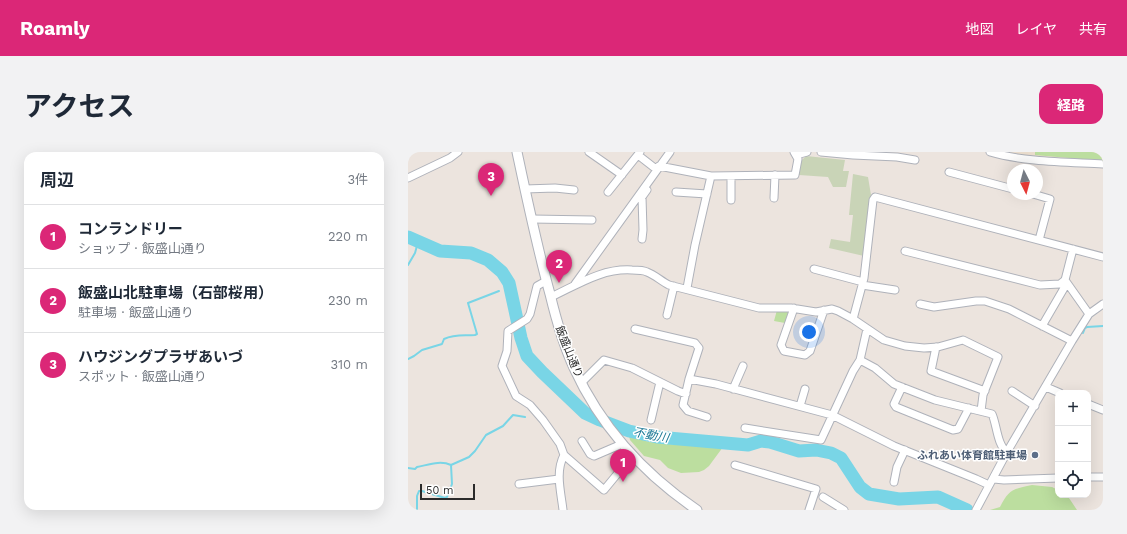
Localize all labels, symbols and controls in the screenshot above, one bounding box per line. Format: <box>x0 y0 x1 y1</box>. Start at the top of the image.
text: Roamly <box>20 17 90 40</box>
text: 地図 <box>965 21 993 37</box>
text: レイヤ <box>1015 21 1057 37</box>
text: 共有 <box>1079 21 1107 37</box>
button: 経路 <box>1039 84 1103 124</box>
text: アクセス <box>24 90 135 123</box>
pin: 3 <box>478 163 504 196</box>
north arrow <box>1007 164 1043 200</box>
text: 周辺 <box>40 170 74 190</box>
text: 3件 <box>347 172 368 187</box>
text: コンランドリー <box>78 220 183 238</box>
text: 1 <box>50 229 56 244</box>
text: 220 m <box>328 229 368 244</box>
text: ショップ · 飯盛山通り <box>78 241 207 256</box>
pin: 2 <box>546 250 572 283</box>
text: 飯盛山北駐車場（石部桜用） <box>78 284 273 302</box>
text: 2 <box>49 293 57 308</box>
text: 230 m <box>328 293 368 308</box>
text: 駐車場 · 飯盛山通り <box>78 305 194 320</box>
your location <box>799 322 819 342</box>
street label: 飯盛山通り <box>553 324 585 380</box>
text: ハウジングプラザあいづ <box>78 348 243 366</box>
text: 3 <box>49 357 57 372</box>
text: 310 m <box>330 357 368 372</box>
text: スポット · 飯盛山通り <box>78 369 207 384</box>
map controls <box>1055 390 1091 498</box>
button: + <box>1055 390 1091 426</box>
water label: 不動川 <box>632 425 672 445</box>
button: − <box>1055 426 1091 462</box>
pin: 1 <box>610 449 636 482</box>
place label: ふれあい体育館駐車場 <box>917 449 1027 462</box>
marker: ふれあい体育館駐車場 <box>1030 450 1040 460</box>
button: locate <box>1055 462 1091 498</box>
scale bar <box>420 482 475 501</box>
text: 50 m <box>426 484 453 497</box>

